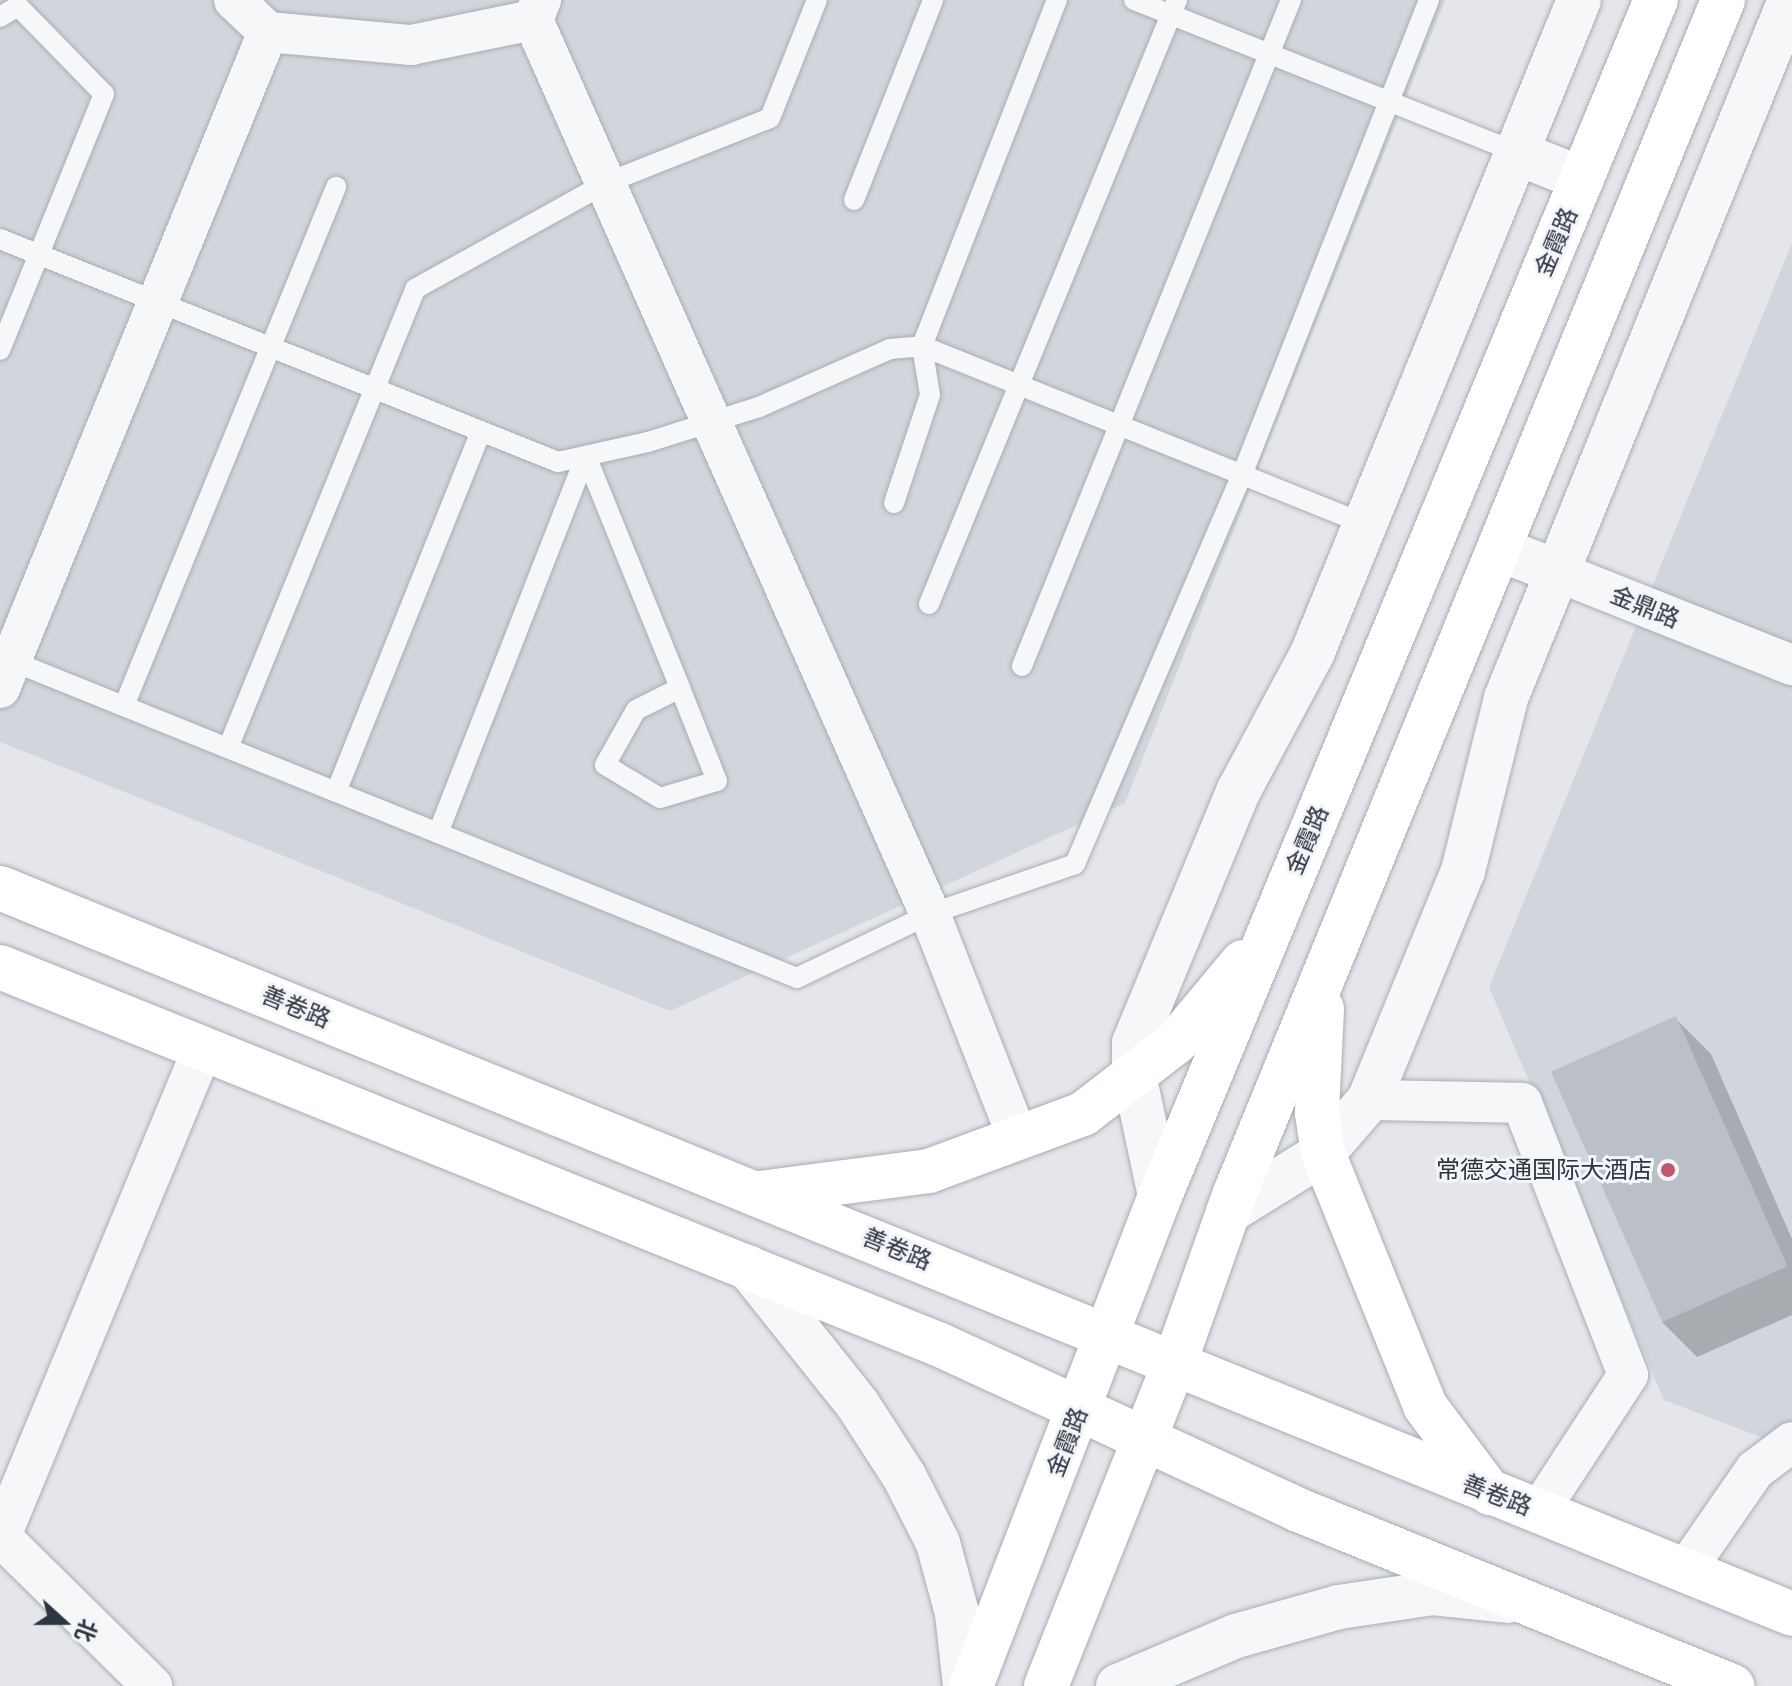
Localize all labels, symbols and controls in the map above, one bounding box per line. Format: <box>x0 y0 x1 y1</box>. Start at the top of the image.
street label: 金霞路 <box>1529 203 1583 281</box>
street label: 金鼎路 <box>1606 580 1684 634</box>
street label: 金霞路 <box>1280 801 1334 879</box>
street label: 善卷路 <box>257 980 335 1034</box>
place label: 常德交通国际大酒店 <box>1436 1156 1652 1184</box>
marker: 常德交通国际大酒店 <box>1659 1161 1677 1179</box>
street label: 善卷路 <box>858 1222 936 1276</box>
street label: 金霞路 <box>1041 1403 1093 1481</box>
street label: 善卷路 <box>1458 1469 1536 1521</box>
north arrow <box>24 1582 104 1662</box>
text: 北 <box>70 1616 102 1646</box>

